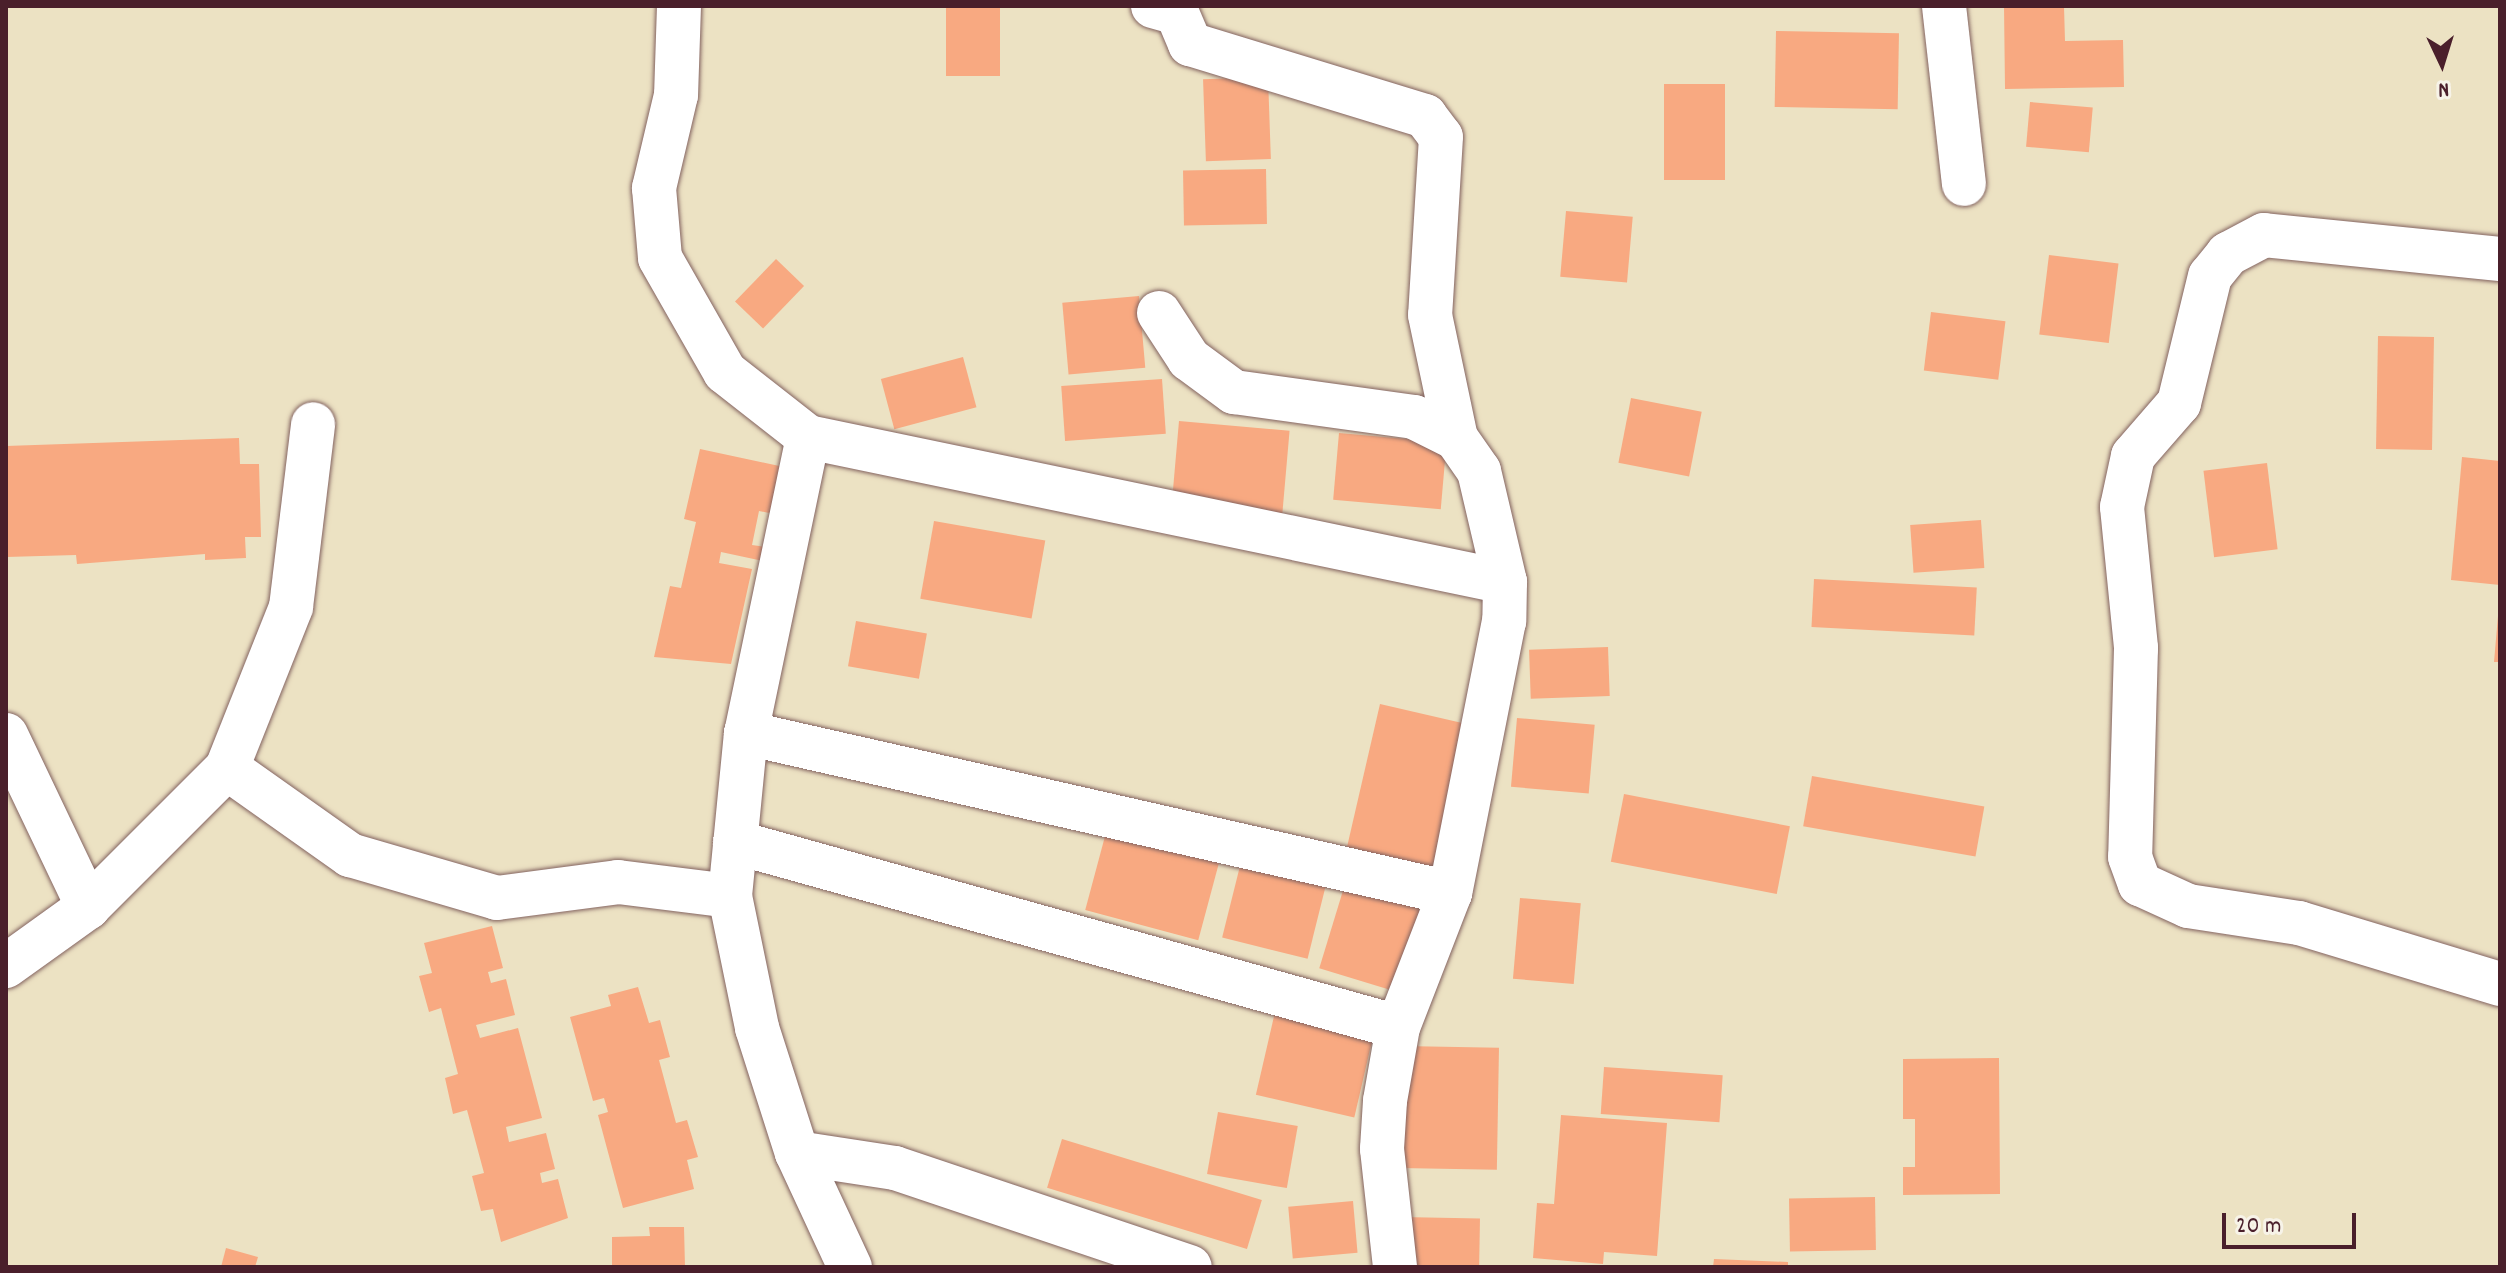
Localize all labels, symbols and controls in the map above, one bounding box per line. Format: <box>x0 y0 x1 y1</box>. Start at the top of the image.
north arrow <box>2402 24 2482 104</box>
text: N <box>2437 73 2450 104</box>
scale bar <box>2226 1197 2360 1247</box>
text: 20 m <box>2236 1210 2282 1244</box>

